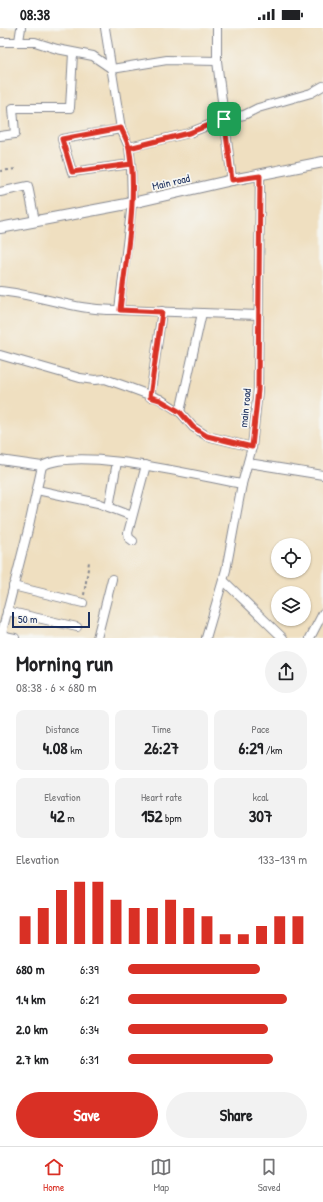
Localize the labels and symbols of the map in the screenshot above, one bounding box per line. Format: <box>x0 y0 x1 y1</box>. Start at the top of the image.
pin <box>207 102 241 136</box>
street label: Main road <box>151 171 192 193</box>
street label: main road <box>236 387 254 428</box>
scale bar <box>12 610 90 629</box>

